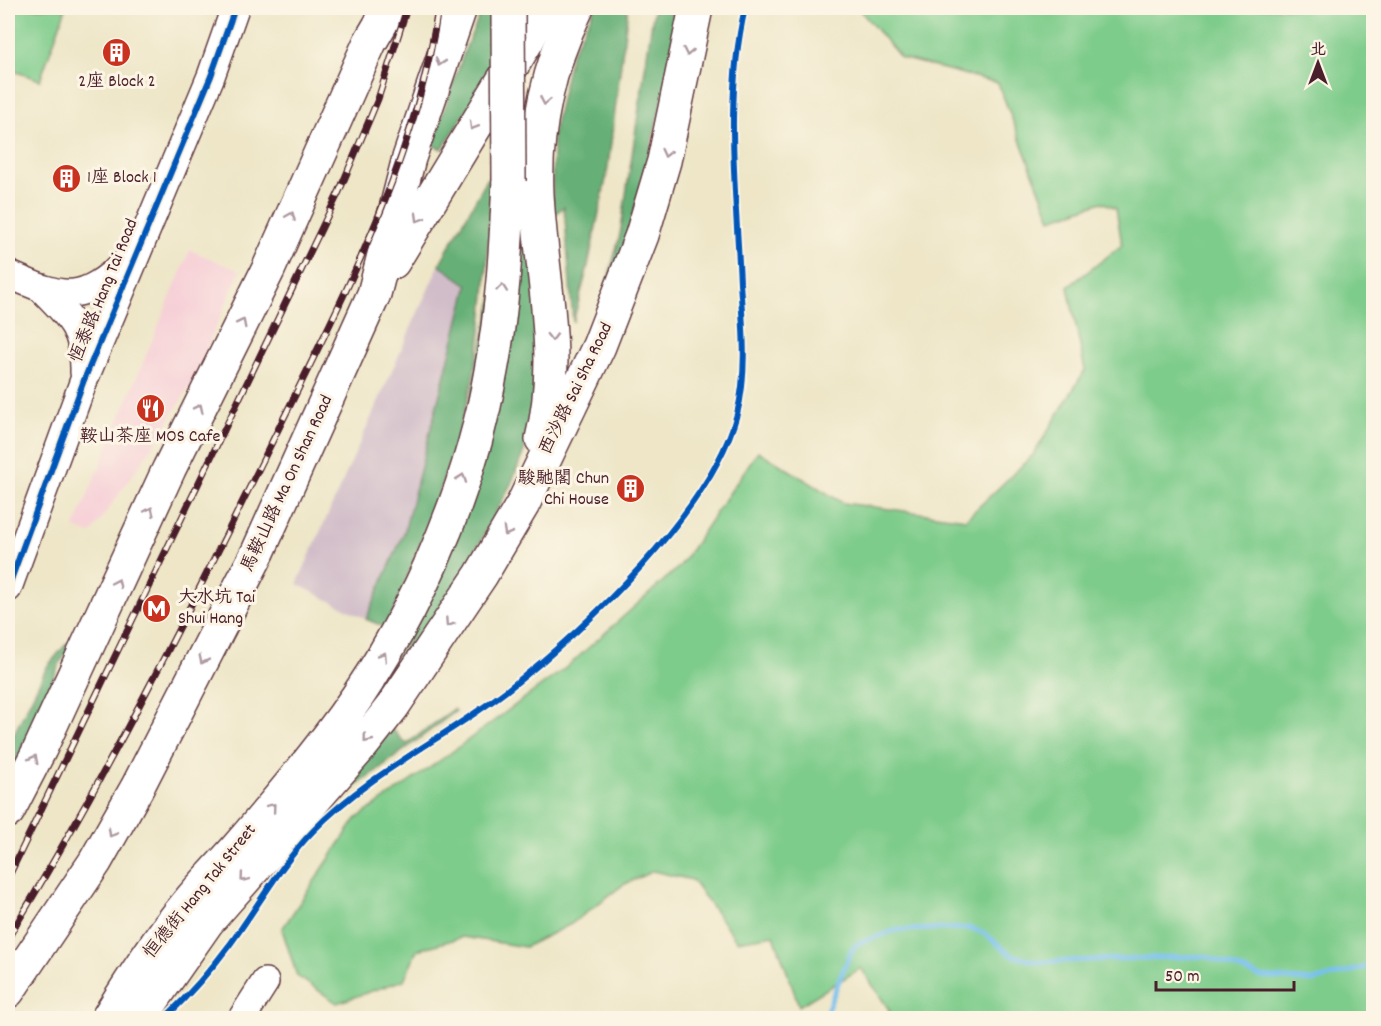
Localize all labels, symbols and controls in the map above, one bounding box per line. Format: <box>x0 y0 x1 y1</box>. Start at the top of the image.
north arrow <box>1288 33 1348 93</box>
building icon: 2座 Block 2 <box>101 37 133 69</box>
text: 北 <box>1310 39 1326 62</box>
one-way arrow <box>682 47 695 57</box>
one-way arrow <box>434 57 447 67</box>
place label: 2座 Block 2 <box>78 70 156 95</box>
one-way arrow <box>539 96 552 106</box>
one-way arrow <box>469 120 481 130</box>
one-way arrow <box>660 148 673 158</box>
building icon: 1座 Block 1 <box>50 162 82 194</box>
place label: 1座 Block 1 <box>87 166 157 191</box>
one-way arrow <box>284 211 296 222</box>
one-way arrow <box>414 212 426 222</box>
street label: 恆泰路 Hang Tai Road <box>65 215 145 367</box>
one-way arrow <box>496 283 508 292</box>
one-way arrow <box>234 318 246 329</box>
street label: 西沙路 Sai Sha Road <box>534 319 620 459</box>
one-way arrow <box>546 332 558 341</box>
street label: 馬鞍山路 Ma On Shan Road <box>236 391 340 577</box>
restaurant icon: 鞍山茶座 MOS Cafe <box>134 392 166 424</box>
one-way arrow <box>192 404 203 415</box>
place label: 鞍山茶座 MOS Cafe <box>80 425 220 450</box>
place label: 駿馳閣 Chun Chi House <box>518 467 609 513</box>
one-way arrow <box>455 473 468 484</box>
building icon: 駿馳閣 Chun Chi House <box>614 473 646 505</box>
one-way arrow <box>142 506 154 517</box>
one-way arrow <box>502 526 514 536</box>
one-way arrow <box>109 578 121 589</box>
place label: 大水坑 Tai Shui Hang <box>178 586 255 632</box>
metro station icon: 大水坑 Tai Shui Hang <box>141 592 173 624</box>
one-way arrow <box>445 617 456 628</box>
one-way arrow <box>376 652 388 662</box>
one-way arrow <box>199 654 211 665</box>
one-way arrow <box>363 732 374 743</box>
one-way arrow <box>27 755 38 766</box>
one-way arrow <box>264 803 275 814</box>
street label: 恒德街 Hang Tak Street <box>139 819 263 965</box>
one-way arrow <box>108 826 119 837</box>
one-way arrow <box>240 871 251 882</box>
scale bar <box>1156 954 1294 992</box>
text: 50 m <box>1165 965 1200 990</box>

